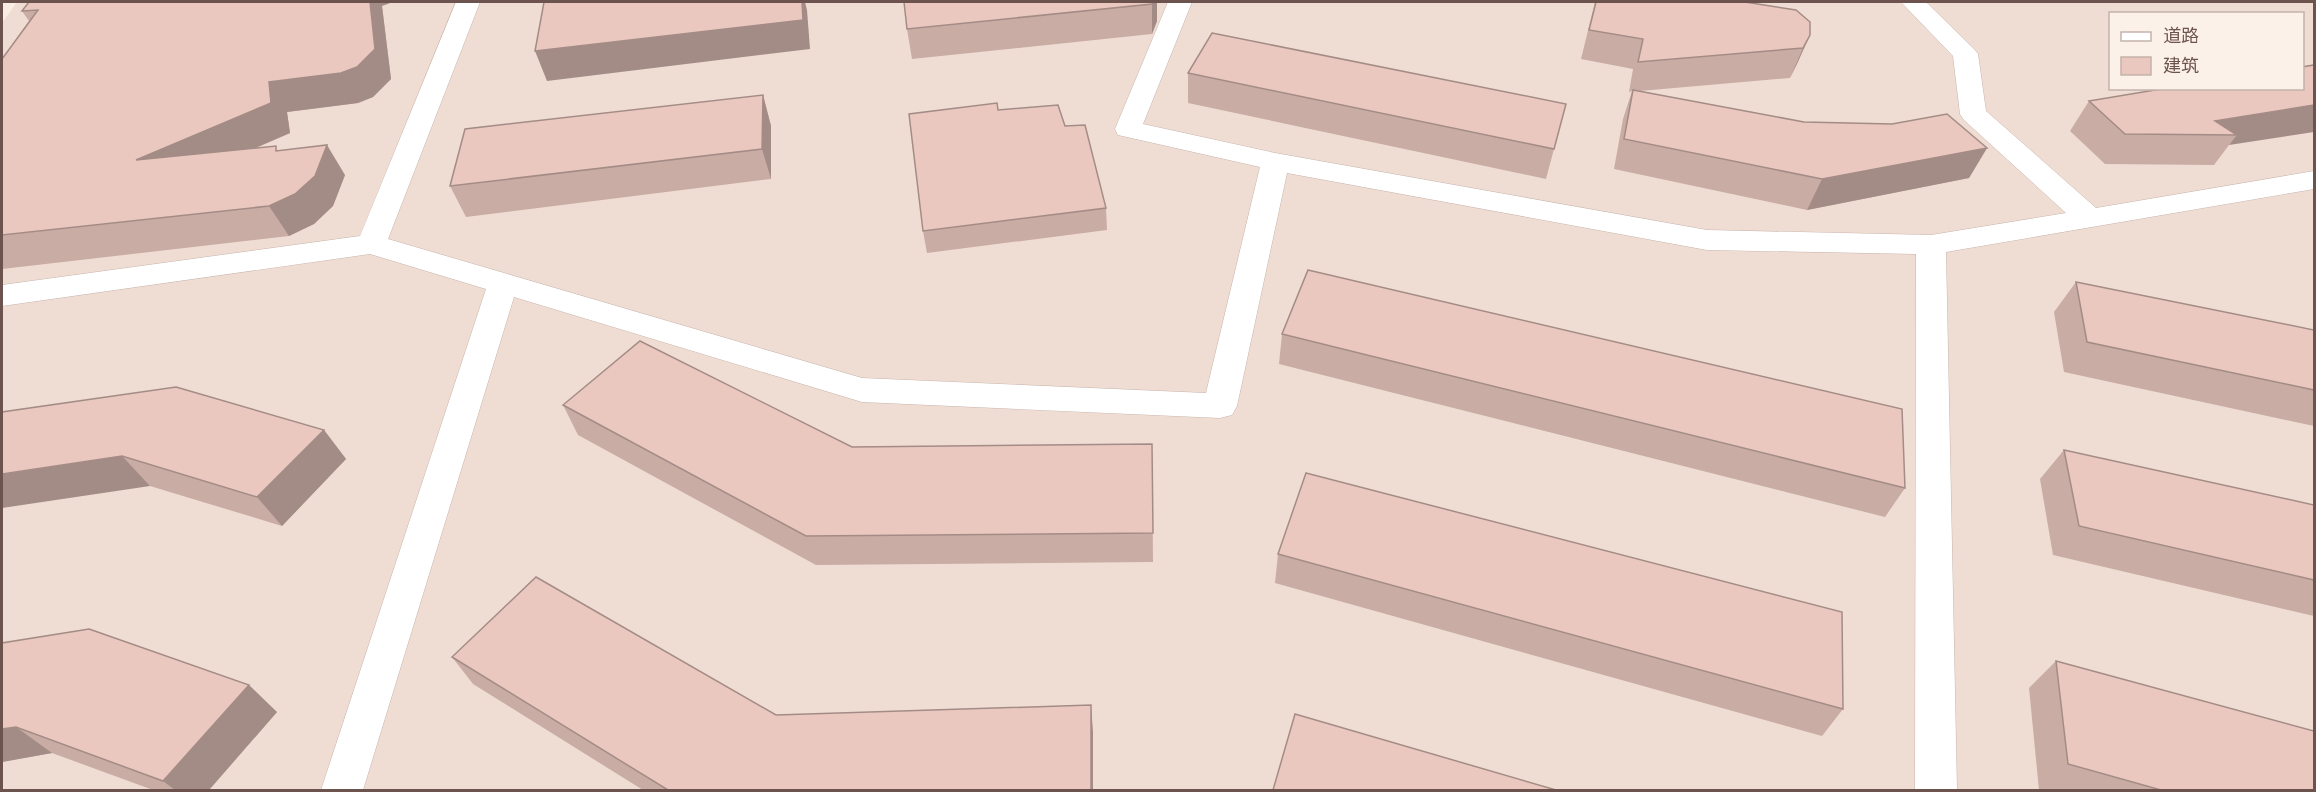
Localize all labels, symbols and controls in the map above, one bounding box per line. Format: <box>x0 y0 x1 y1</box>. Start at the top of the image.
legend <box>2109 12 2304 90</box>
text: 道路 <box>2163 24 2199 47</box>
text: 建筑 <box>2163 54 2199 77</box>

